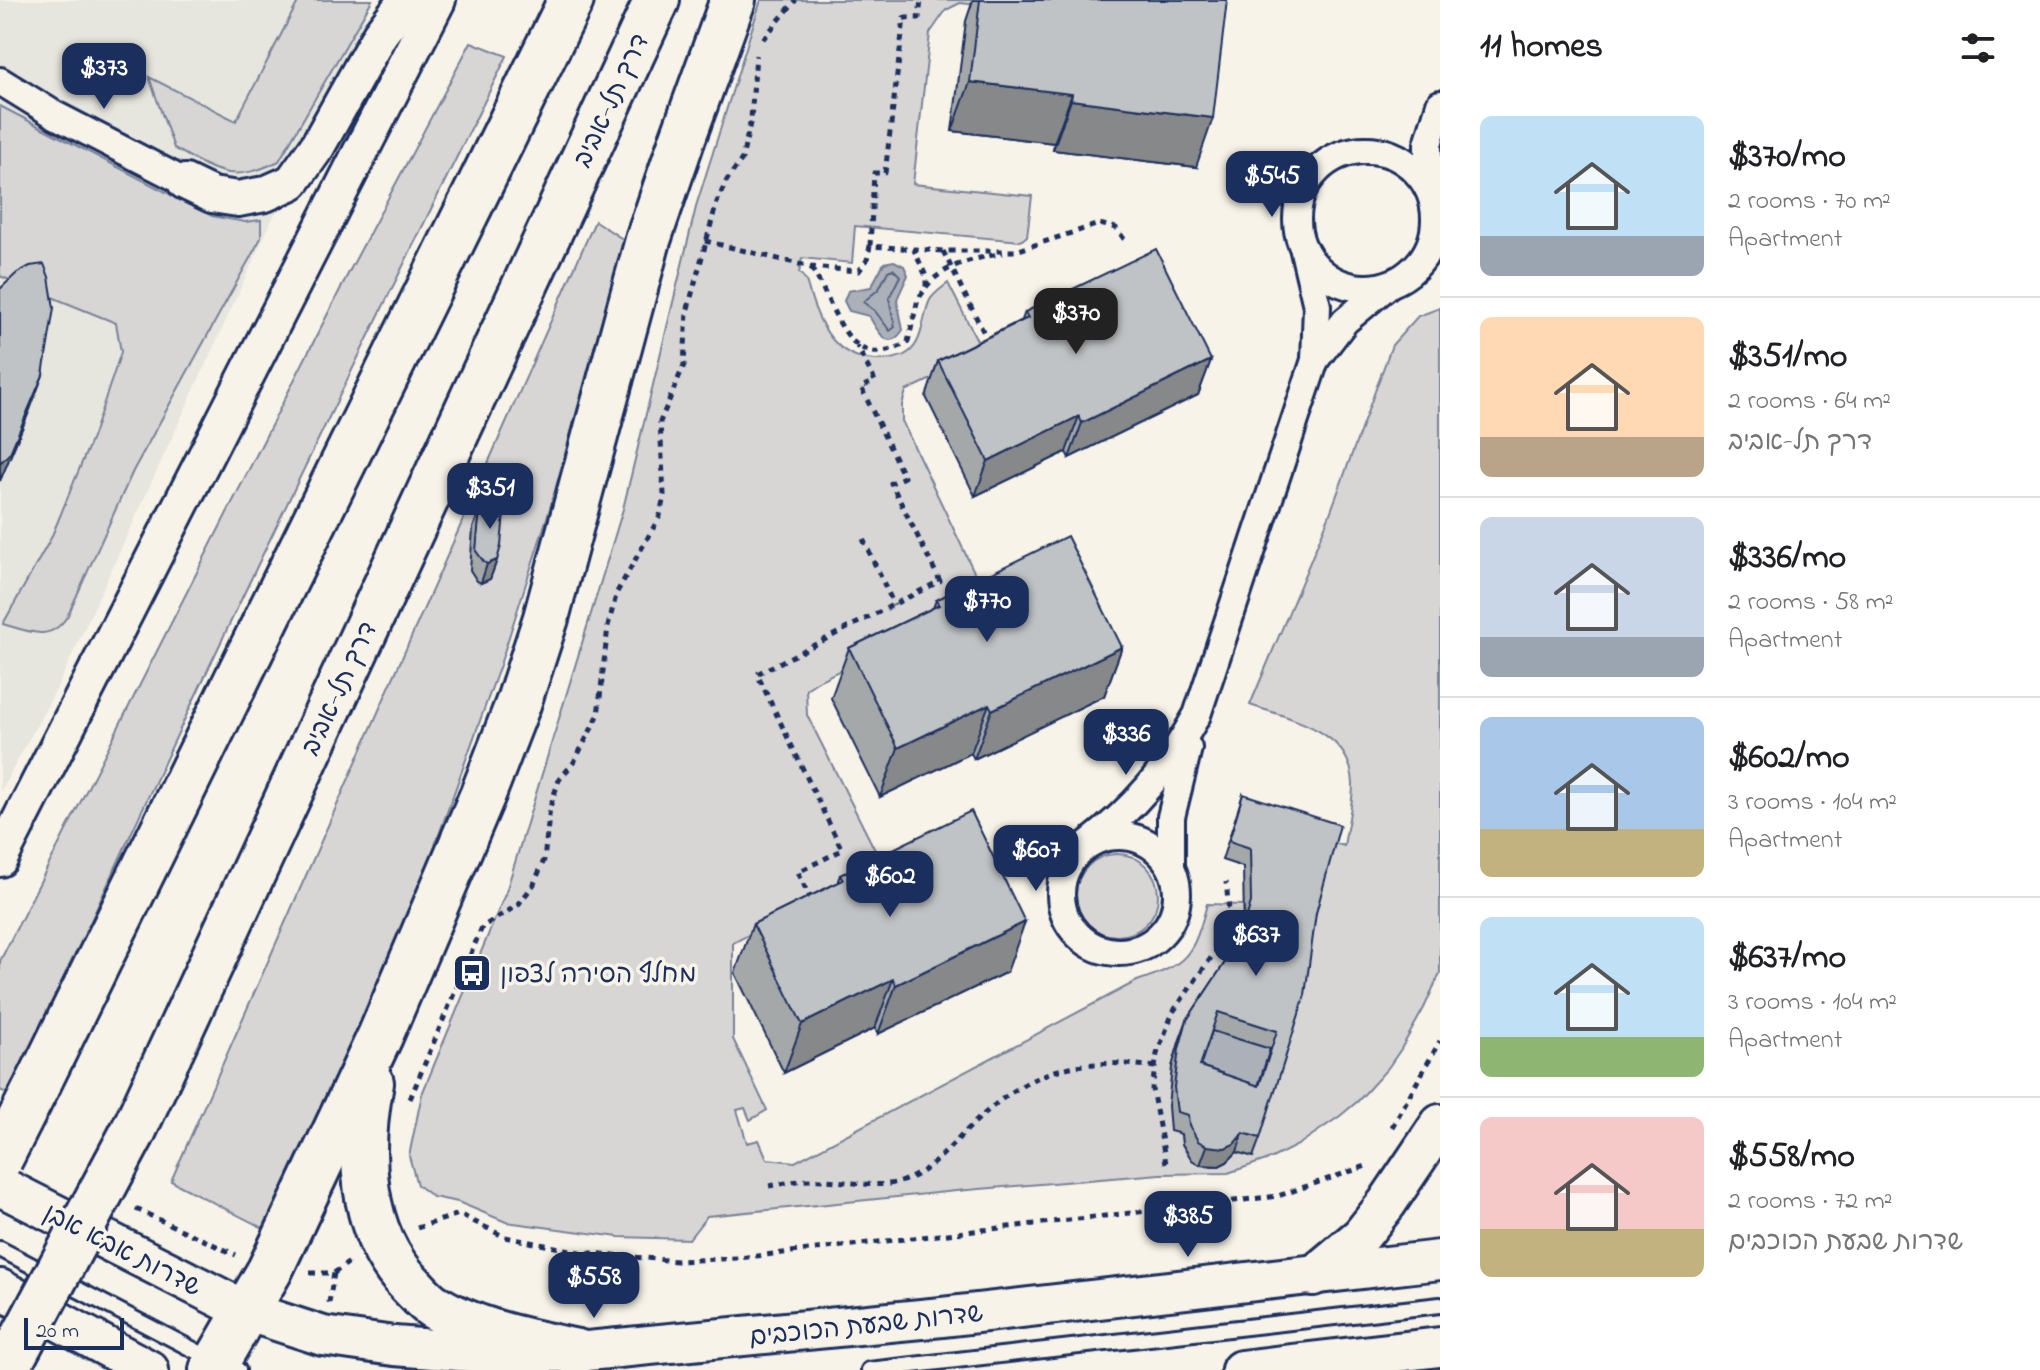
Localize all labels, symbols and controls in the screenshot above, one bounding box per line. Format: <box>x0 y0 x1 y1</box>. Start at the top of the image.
text: 11 homes <box>1480 23 1603 73</box>
icon: filters <box>1956 26 2000 70</box>
street label: דרך תל-אביב <box>565 28 660 175</box>
pin: $373 <box>57 43 151 111</box>
text: $373 <box>80 50 128 88</box>
text: $370/mo <box>1728 133 1846 183</box>
icon: home <box>1544 148 1640 244</box>
pin: $545 <box>1225 151 1319 219</box>
text: $545 <box>1244 158 1300 196</box>
text: 2 rooms · 70 m² <box>1728 183 1891 221</box>
text: Apartment <box>1728 221 1842 259</box>
pin: $370 <box>1029 288 1123 356</box>
text: $370 <box>1052 295 1100 333</box>
text: $351/mo <box>1728 333 1847 383</box>
icon: home <box>1544 349 1640 445</box>
text: 2 rooms · 64 m² <box>1728 383 1891 421</box>
text: דרך תל-אביב <box>1728 424 1872 462</box>
pin: $351 <box>443 463 537 531</box>
text: $351 <box>465 470 515 508</box>
text: $336/mo <box>1728 534 1846 584</box>
icon: home <box>1544 549 1640 645</box>
pin: $770 <box>940 576 1034 644</box>
text: $770 <box>963 583 1011 621</box>
text: 2 rooms · 58 m² <box>1728 584 1894 622</box>
street label: דרך תל-אביב <box>293 616 388 763</box>
text: Apartment <box>1728 622 1842 660</box>
pin: $336 <box>1079 709 1173 777</box>
text: $336 <box>1102 716 1150 754</box>
text: $602/mo <box>1728 734 1850 784</box>
icon: home <box>1544 749 1640 845</box>
text: 3 rooms · 104 m² <box>1728 784 1897 822</box>
text: Apartment <box>1728 822 1842 860</box>
pin: $607 <box>989 825 1083 893</box>
text: $607 <box>1011 832 1061 870</box>
pin: $602 <box>843 851 937 919</box>
text: $602 <box>864 858 916 896</box>
pin: $637 <box>1209 910 1303 978</box>
text: $637 <box>1232 917 1280 955</box>
text: $637/mo <box>1728 934 1846 984</box>
icon: home <box>1544 949 1640 1045</box>
bus stop icon: מחלף הסירה לצפון <box>451 952 493 994</box>
place label: מחלף הסירה לצפון <box>500 957 696 995</box>
text: 3 rooms · 104 m² <box>1728 984 1897 1022</box>
text: Apartment <box>1728 1022 1842 1060</box>
text: $558/mo <box>1728 1133 1855 1183</box>
icon: home <box>1544 1149 1640 1245</box>
text: 2 rooms · 72 m² <box>1728 1183 1893 1221</box>
pin: $385 <box>1141 1191 1235 1259</box>
street label: שדרות אבא אבן <box>36 1196 207 1308</box>
text: $385 <box>1162 1198 1214 1236</box>
text: שדרות שבעת הכוכבים <box>1728 1224 1963 1262</box>
pin: $558 <box>547 1252 641 1320</box>
text: $558 <box>566 1259 622 1297</box>
street label: שדרות שבעת הכוכבים <box>747 1296 985 1358</box>
scale bar <box>24 1314 124 1350</box>
text: 20 m <box>36 1316 79 1348</box>

